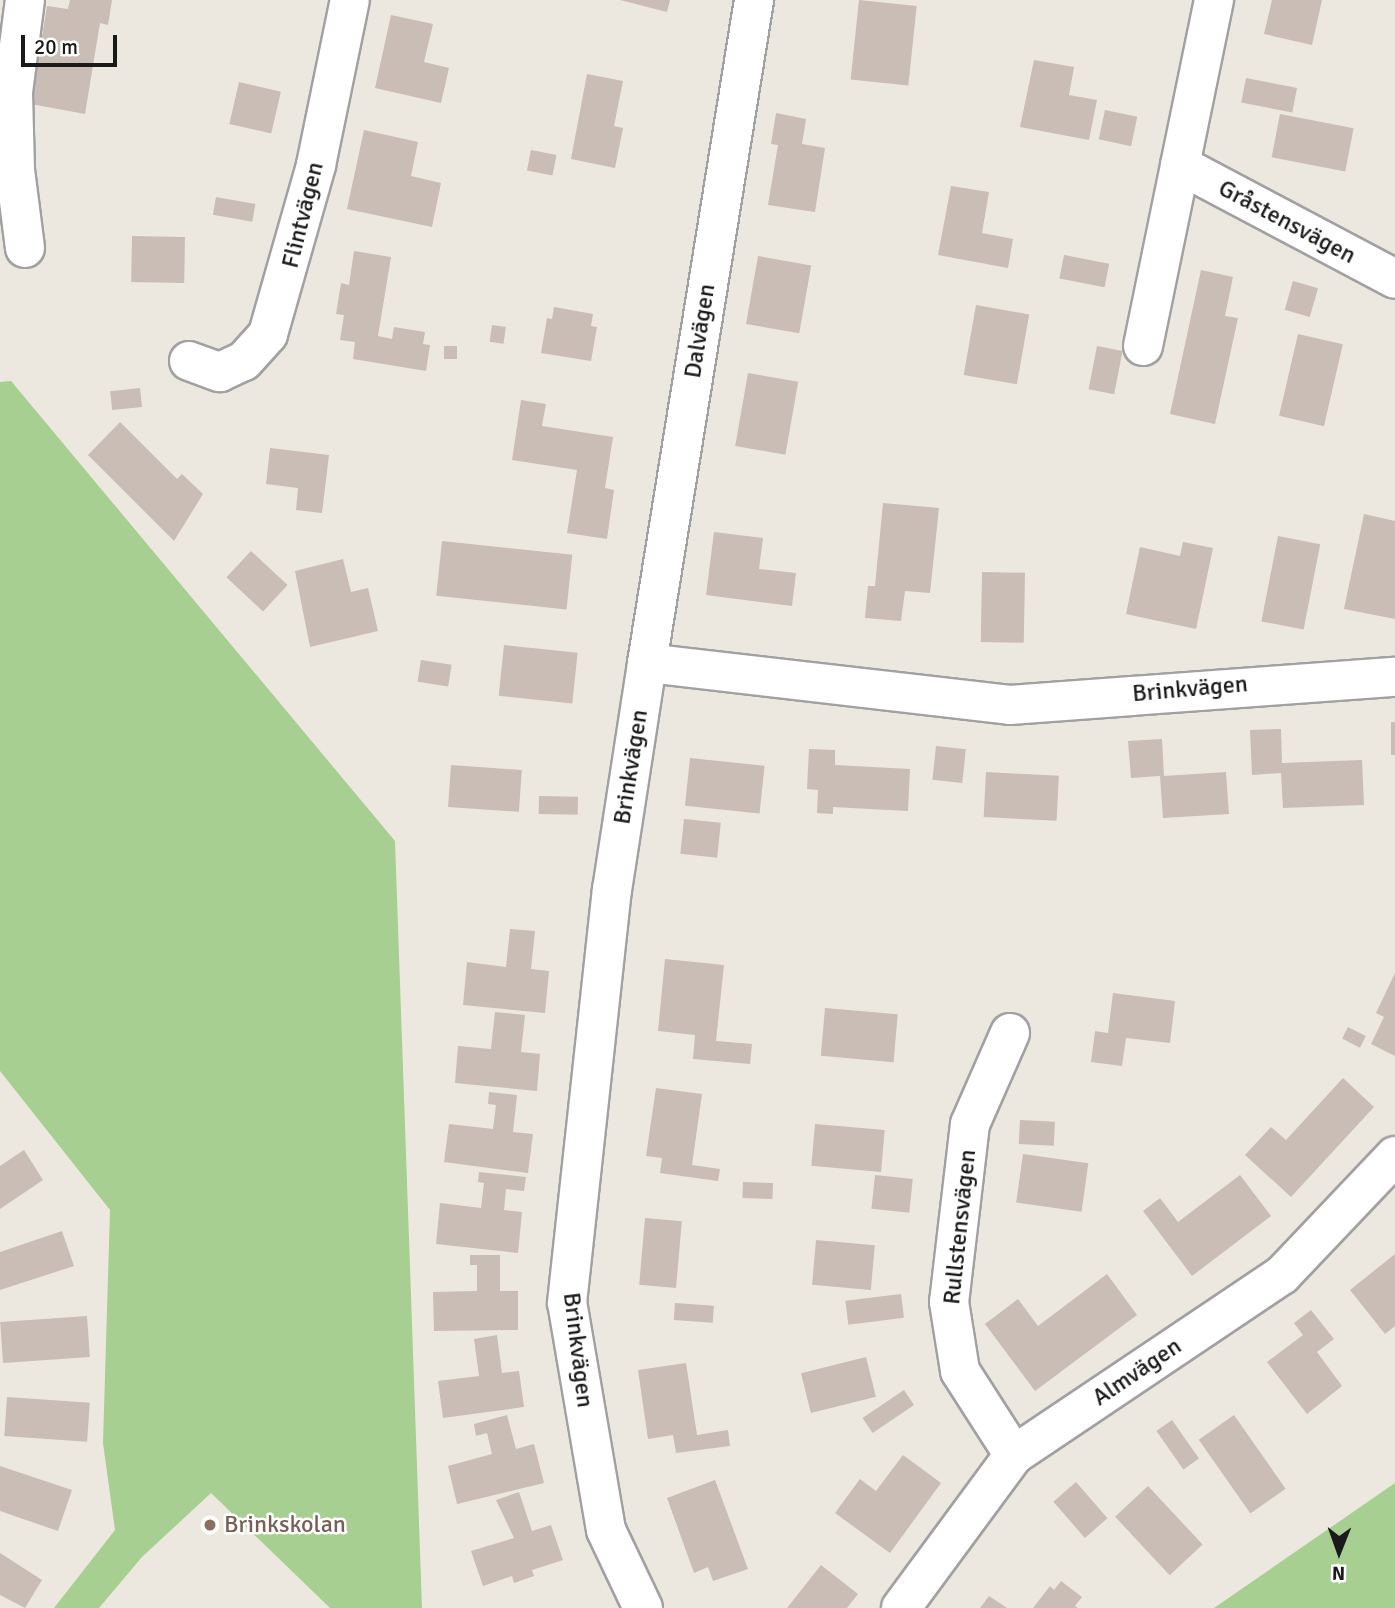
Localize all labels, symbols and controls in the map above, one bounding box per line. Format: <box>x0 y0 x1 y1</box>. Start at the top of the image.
scale bar <box>24 21 121 65</box>
text: 20 m <box>34 34 78 60</box>
street label: Flintvägen <box>276 159 330 271</box>
street label: Gråstensvägen <box>1213 174 1361 270</box>
street label: Dalvägen <box>678 282 722 380</box>
street label: Brinkvägen <box>1131 670 1249 708</box>
street label: Brinkvägen <box>608 708 654 826</box>
street label: Rullstensvägen <box>938 1148 982 1306</box>
street label: Brinkvägen <box>557 1291 599 1409</box>
street label: Almvägen <box>1087 1332 1187 1412</box>
place label: Brinkskolan <box>224 1511 346 1539</box>
marker: Brinkskolan <box>202 1517 218 1533</box>
north arrow <box>1304 1517 1374 1587</box>
text: N <box>1332 1561 1345 1585</box>

